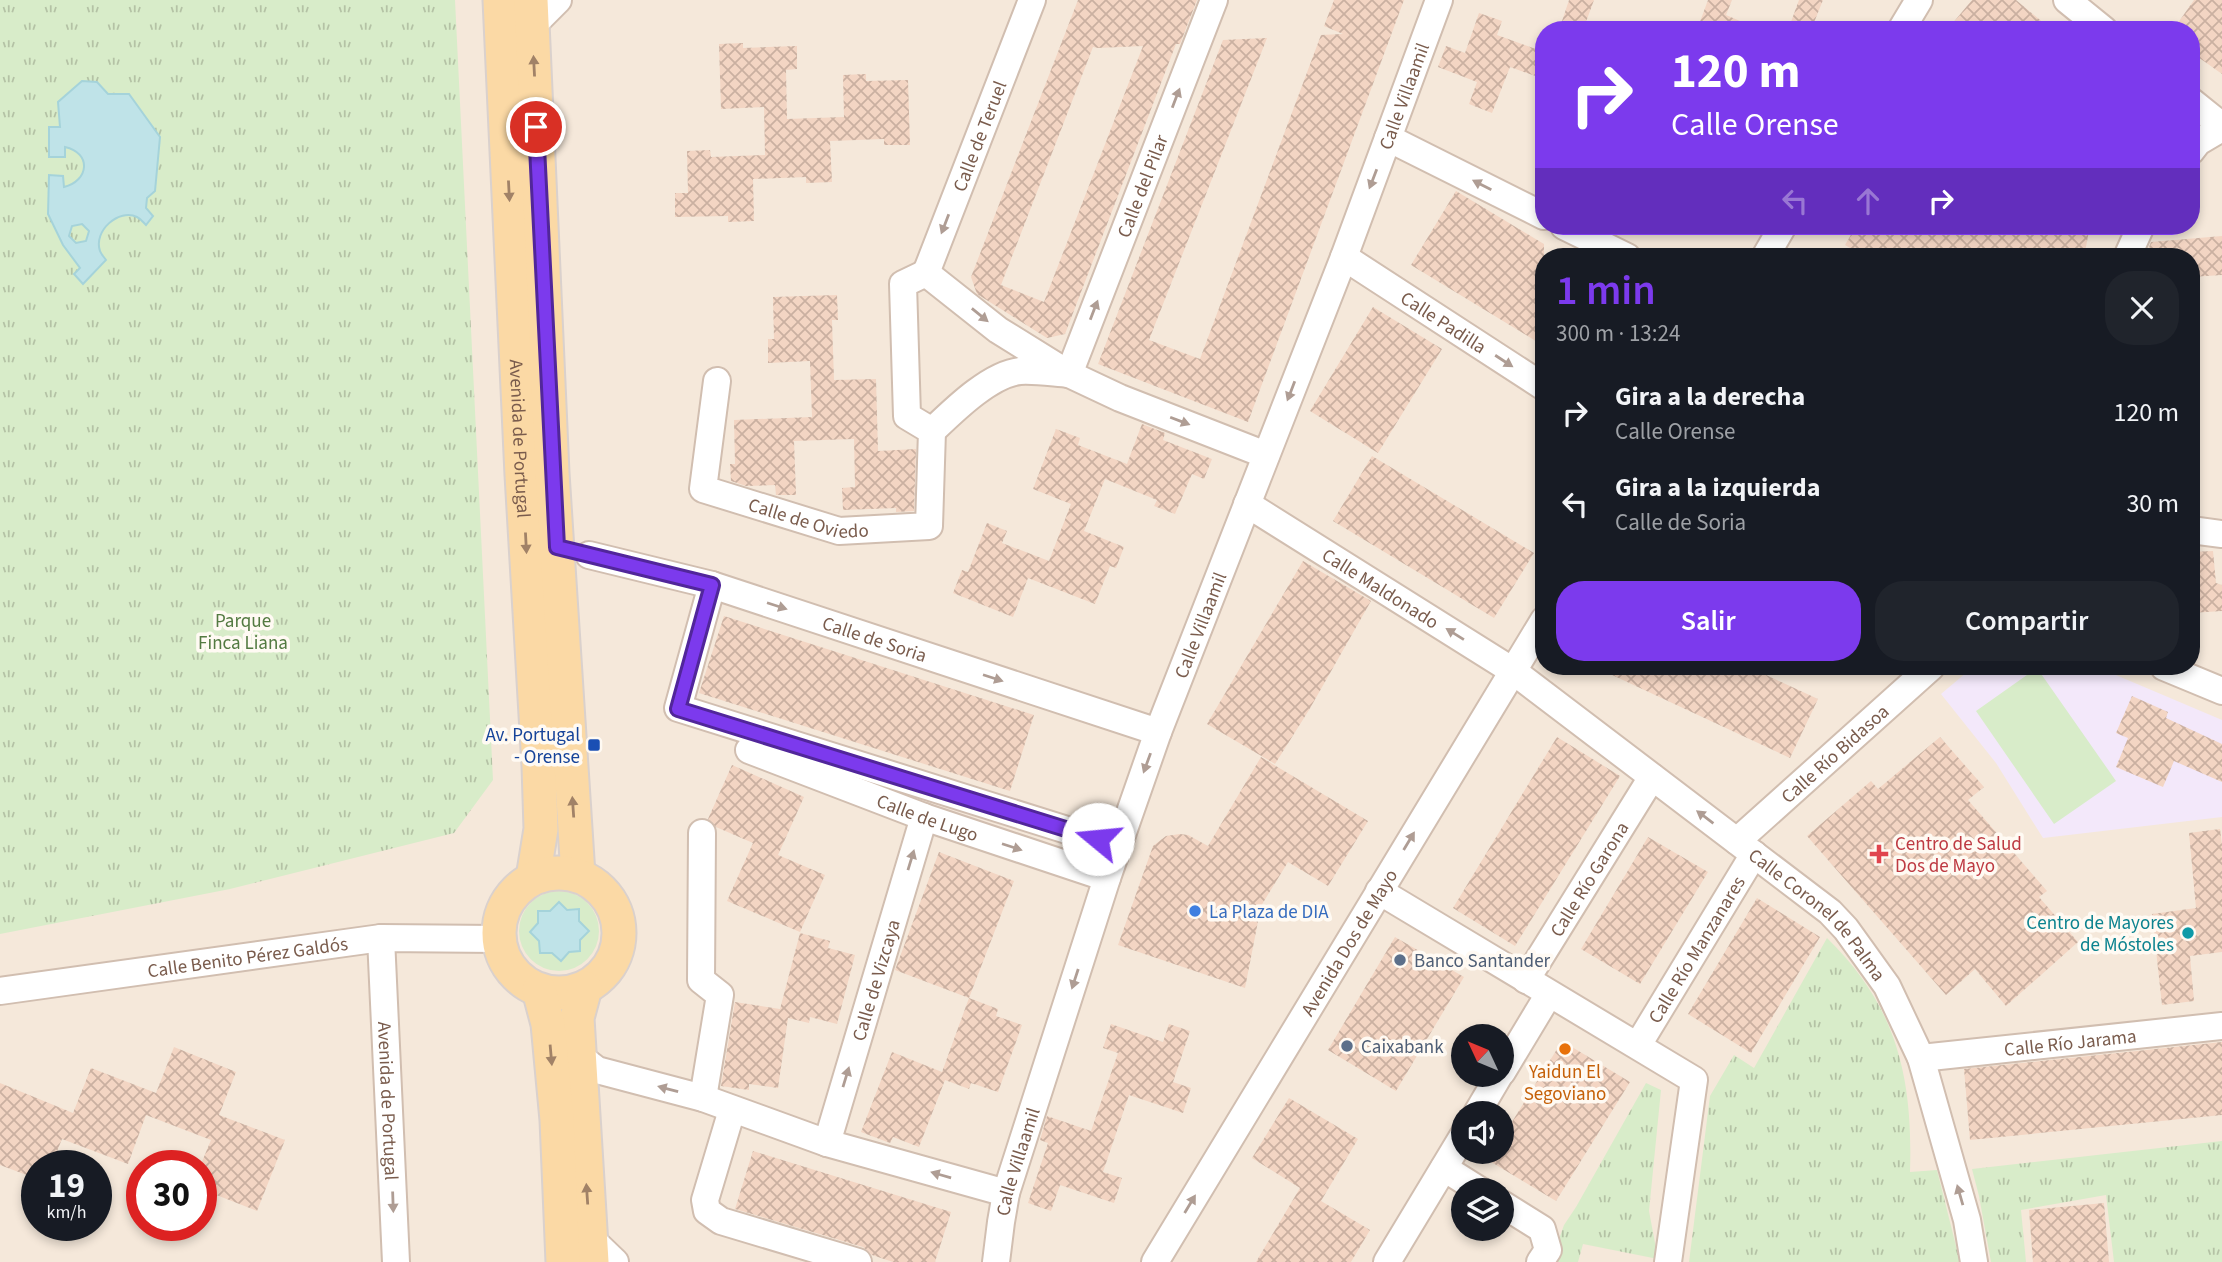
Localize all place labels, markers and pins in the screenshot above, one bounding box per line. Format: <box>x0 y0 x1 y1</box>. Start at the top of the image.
pin <box>506 97 566 157</box>
place label: Av. Portugal - Orense <box>485 722 580 771</box>
marker: Av. Portugal - Orense <box>586 737 602 753</box>
place label: Centro de Salud Dos de Mayo <box>1895 831 2022 880</box>
marker: Centro de Salud Dos de Mayo <box>1869 844 1889 864</box>
place label: La Plaza de DIA <box>1209 899 1329 926</box>
marker: La Plaza de DIA <box>1187 903 1203 919</box>
place label: Centro de Mayores de Móstoles <box>2026 910 2174 959</box>
marker: Centro de Mayores de Móstoles <box>2180 925 2196 941</box>
place label: Banco Santander <box>1414 948 1551 975</box>
marker: Banco Santander <box>1392 952 1408 968</box>
place label: Caixabank <box>1361 1034 1444 1061</box>
marker: Caixabank <box>1339 1038 1355 1054</box>
marker: Yaidun El Segoviano <box>1557 1041 1573 1057</box>
place label: Yaidun El Segoviano <box>1524 1059 1606 1108</box>

